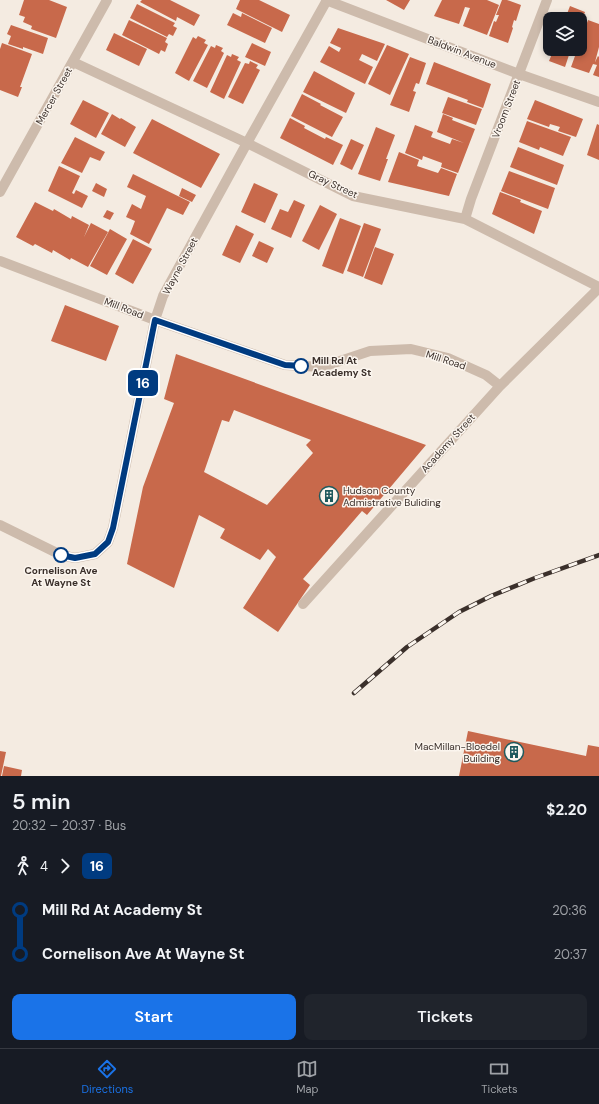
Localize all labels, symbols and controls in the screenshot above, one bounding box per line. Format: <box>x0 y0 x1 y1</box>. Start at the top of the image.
map controls <box>543 12 587 56</box>
button: layers <box>543 12 587 56</box>
street label: Baldwin Avenue <box>426 33 498 71</box>
street label: Mercer Street <box>33 65 75 127</box>
street label: Vroom Street <box>489 78 523 140</box>
street label: Gray Street <box>306 167 360 201</box>
street label: Wayne Street <box>160 235 200 297</box>
street label: Mill Road <box>102 295 146 321</box>
street label: Mill Road <box>424 347 468 373</box>
place label: Mill Rd At Academy St <box>312 354 371 379</box>
marker: Mill Rd At Academy St <box>293 358 309 374</box>
line badge: 16 <box>125 370 161 396</box>
text: 16 <box>136 374 150 392</box>
street label: Academy Street <box>418 411 478 475</box>
place label: Hudson County Admistrative Buliding <box>343 484 441 509</box>
building icon: Hudson County Admistrative Buliding <box>318 485 340 507</box>
marker: Cornelison Ave At Wayne St <box>53 547 69 563</box>
place label: Cornelison Ave At Wayne St <box>24 564 98 589</box>
place label: MacMillan-Bloedel Building <box>415 740 500 765</box>
building icon: MacMillan-Bloedel Building <box>503 741 525 763</box>
text: 5 min <box>12 787 70 816</box>
text: $2.20 <box>546 800 587 820</box>
text: 20:32 – 20:37 · Bus <box>12 817 126 834</box>
icon: walk <box>12 855 34 877</box>
icon: forward <box>54 855 76 877</box>
text: 16 <box>90 857 104 875</box>
text: 4 <box>40 858 48 875</box>
text: Mill Rd At Academy St <box>42 900 202 920</box>
text: 20:36 <box>552 902 587 919</box>
text: Cornelison Ave At Wayne St <box>42 944 244 964</box>
text: 20:37 <box>554 946 587 963</box>
button: Start <box>12 994 296 1040</box>
button: Tickets <box>304 994 587 1040</box>
tab: Directions <box>81 1058 133 1096</box>
tab: Map <box>296 1058 318 1096</box>
tab: Tickets <box>481 1058 518 1096</box>

